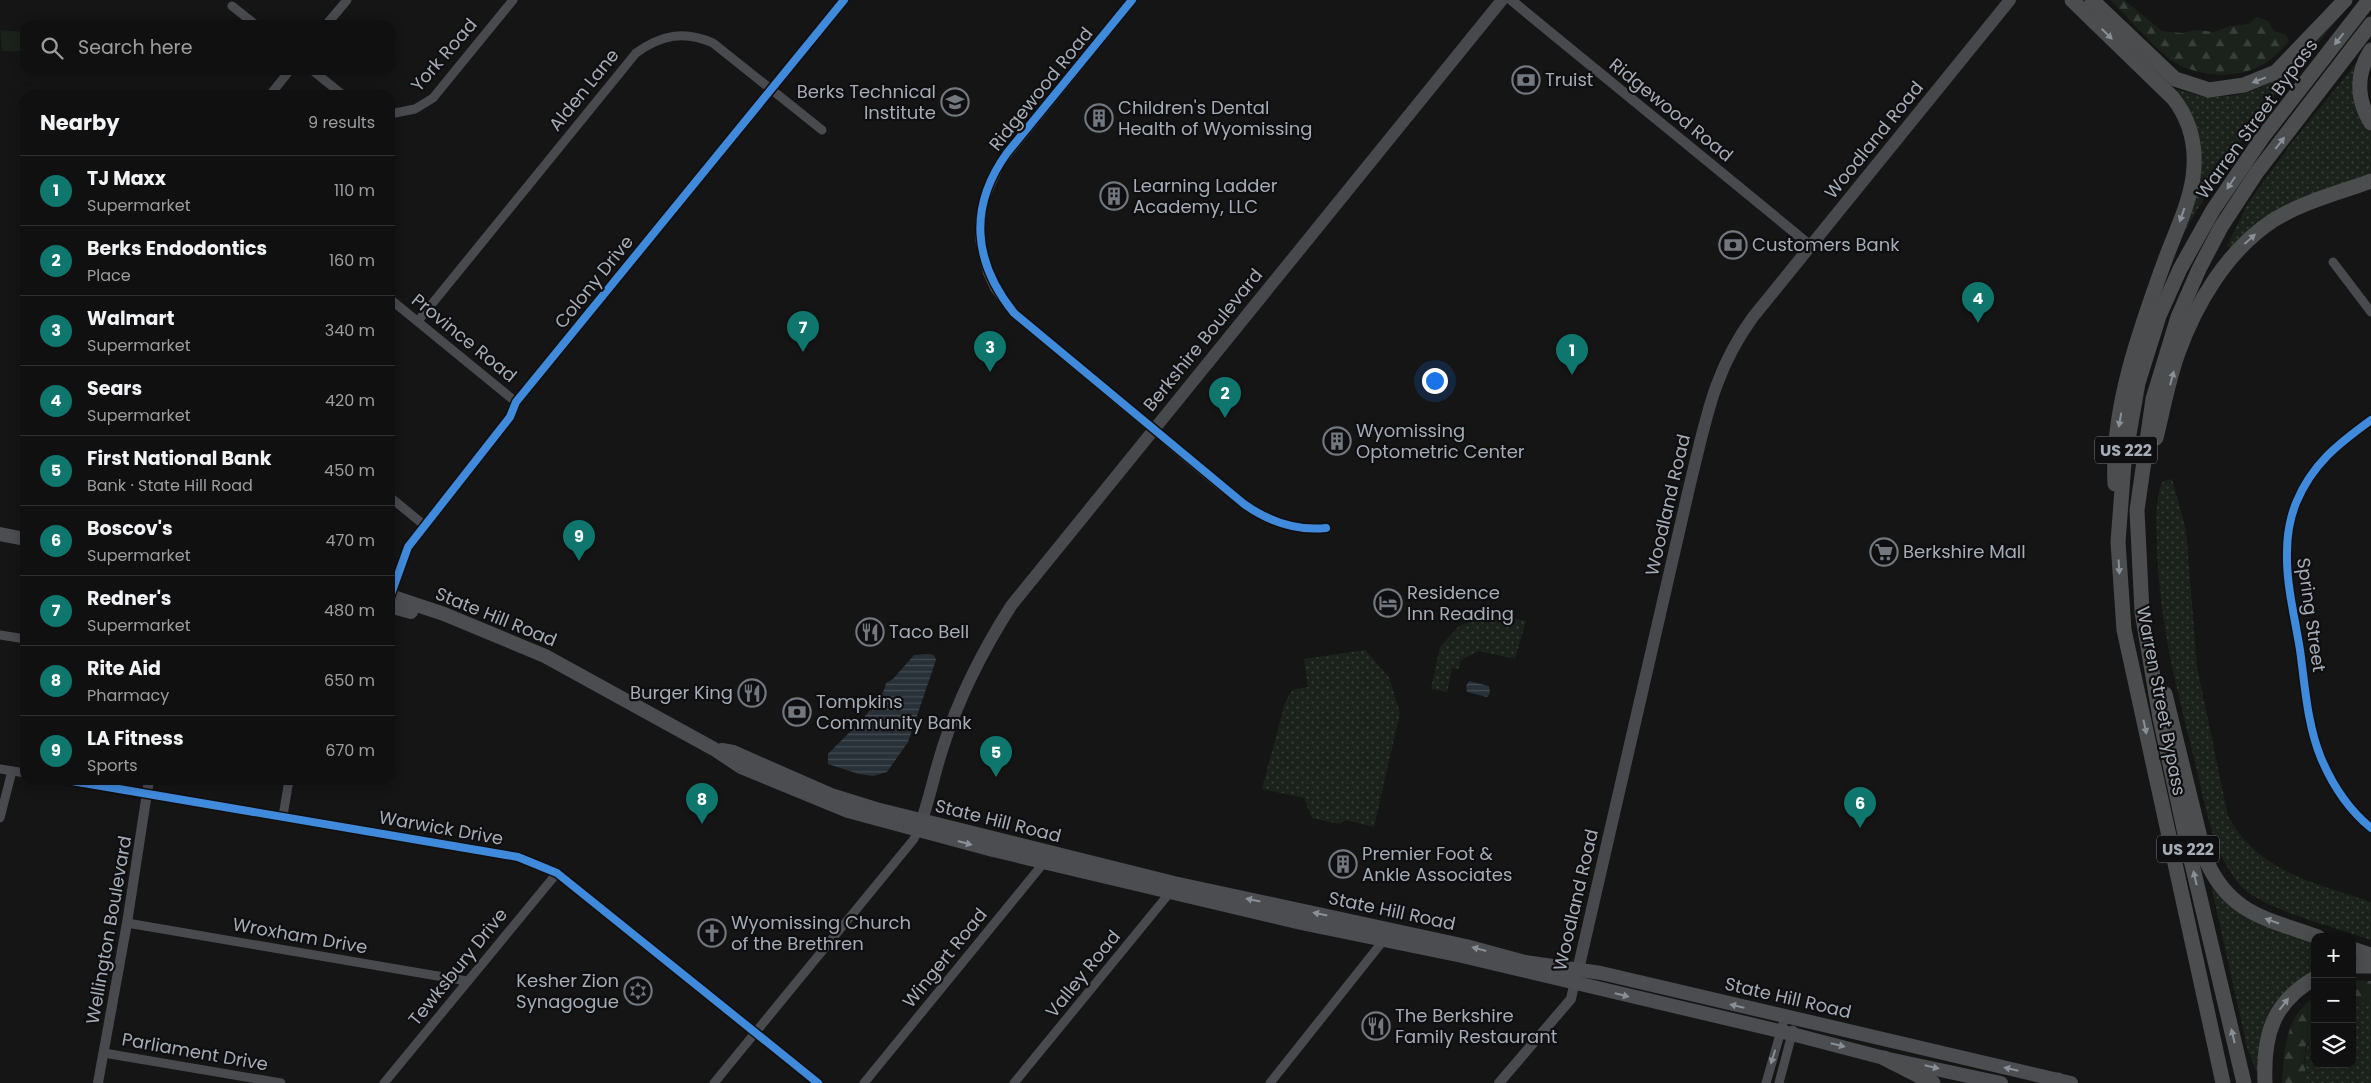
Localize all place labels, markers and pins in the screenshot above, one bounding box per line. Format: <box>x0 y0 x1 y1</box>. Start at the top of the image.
bank icon: Truist <box>1511 65 1541 95</box>
place label: Truist <box>1545 67 1593 92</box>
place label: Berks Technical Institute <box>797 79 936 125</box>
school or university icon: Berks Technical Institute <box>940 87 970 117</box>
place label: Children's Dental Health of Wyomissing <box>1118 95 1312 141</box>
building icon: Children's Dental Health of Wyomissing <box>1084 103 1114 133</box>
place label: Learning Ladder Academy, LLC <box>1133 173 1278 219</box>
building icon: Learning Ladder Academy, LLC <box>1099 181 1129 211</box>
bank icon: Customers Bank <box>1718 230 1748 260</box>
place label: Customers Bank <box>1752 232 1900 257</box>
pin: 4 <box>1962 282 1994 323</box>
pin: 7 <box>787 311 819 352</box>
pin: 3 <box>974 331 1006 372</box>
pin: 1 <box>1556 334 1588 375</box>
pin: 2 <box>1209 377 1241 418</box>
place label: Wyomissing Optometric Center <box>1356 418 1525 464</box>
building icon: Wyomissing Optometric Center <box>1322 426 1352 456</box>
pin: 9 <box>563 520 595 561</box>
supermarket icon: Berkshire Mall <box>1869 537 1899 567</box>
place label: Berkshire Mall <box>1903 539 2026 564</box>
place label: Residence Inn Reading <box>1407 580 1514 626</box>
hotel icon: Residence Inn Reading <box>1373 588 1403 618</box>
restaurant icon: Taco Bell <box>855 617 885 647</box>
place label: Taco Bell <box>889 619 969 644</box>
restaurant icon: Burger King <box>737 678 767 708</box>
place label: Burger King <box>630 680 733 705</box>
place label: Tompkins Community Bank <box>816 689 972 735</box>
bank icon: Tompkins Community Bank <box>782 697 812 727</box>
pin: 5 <box>980 736 1012 777</box>
pin: 8 <box>686 783 718 824</box>
pin: 6 <box>1844 787 1876 828</box>
place label: Premier Foot & Ankle Associates <box>1362 841 1512 887</box>
building icon: Premier Foot & Ankle Associates <box>1328 849 1358 879</box>
place label: Wyomissing Church of the Brethren <box>731 910 911 956</box>
church icon: Wyomissing Church of the Brethren <box>697 918 727 948</box>
place label: Kesher Zion Synagogue <box>516 968 619 1014</box>
synagogue icon: Kesher Zion Synagogue <box>623 976 653 1006</box>
place label: The Berkshire Family Restaurant <box>1395 1003 1557 1049</box>
restaurant icon: The Berkshire Family Restaurant <box>1361 1011 1391 1041</box>

